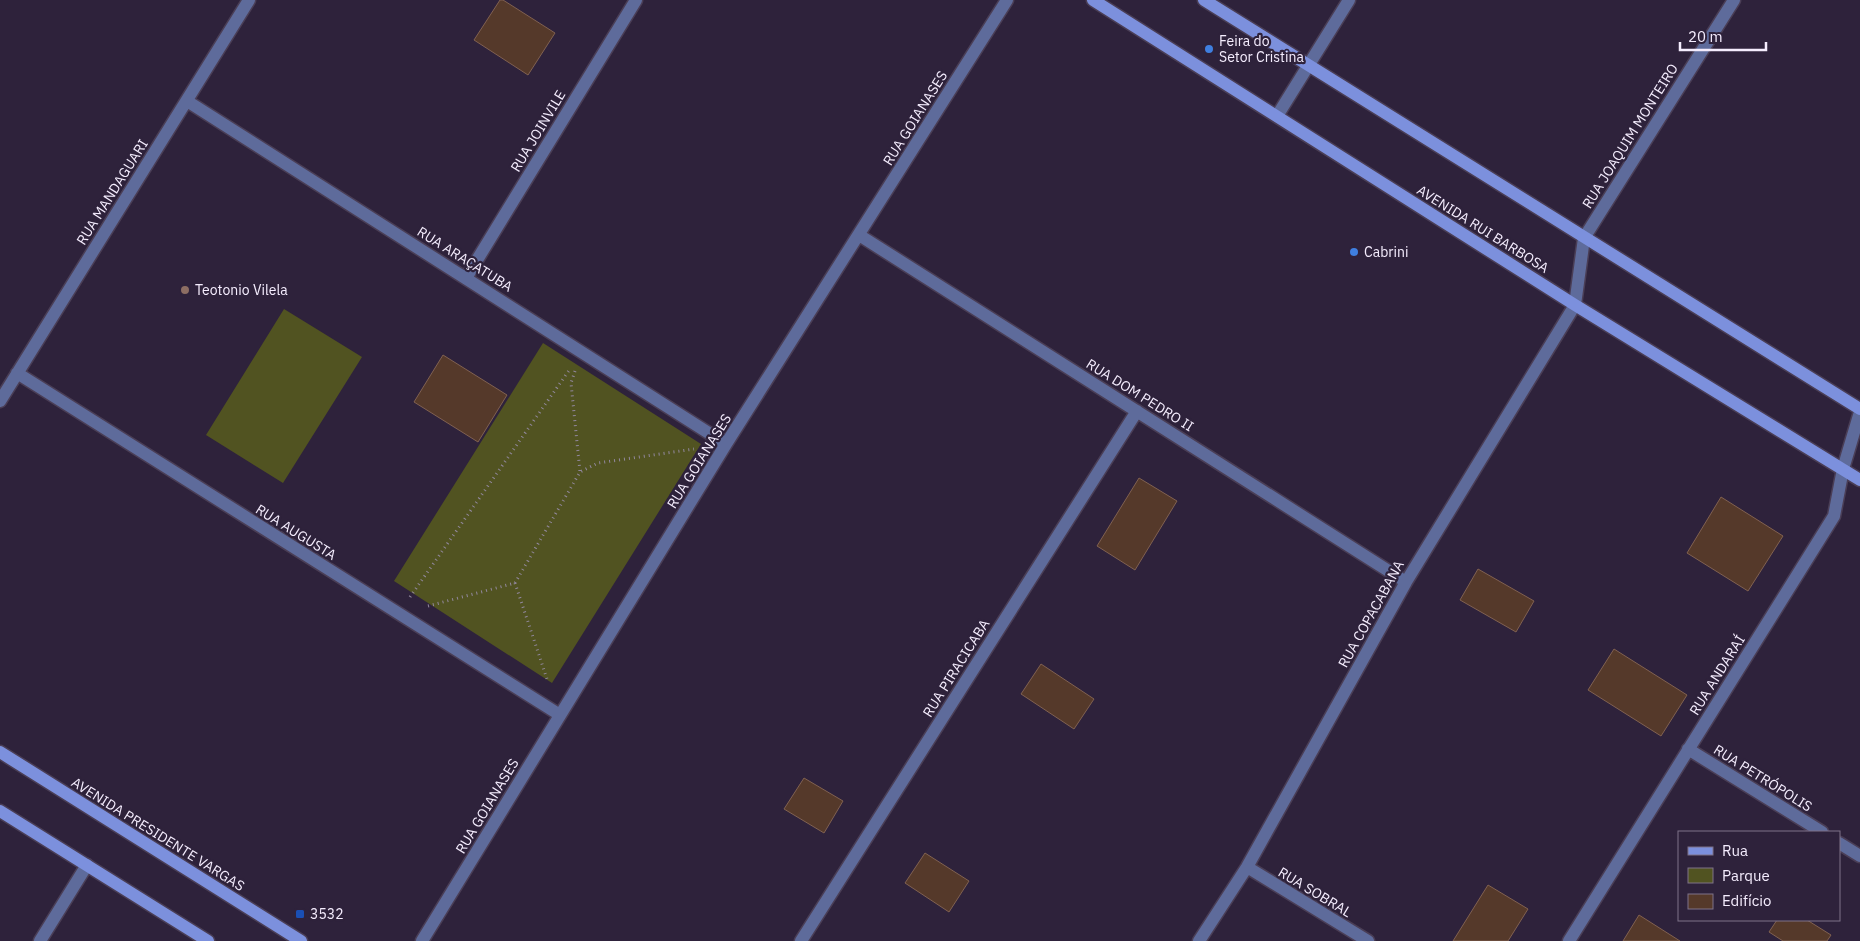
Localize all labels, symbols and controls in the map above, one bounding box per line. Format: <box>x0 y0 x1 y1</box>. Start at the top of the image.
scale bar <box>1680 20 1766 52</box>
text: 20 m <box>1688 27 1723 46</box>
place label: Feira do Setor Cristina <box>1219 32 1304 66</box>
marker: Feira do Setor Cristina <box>1203 43 1215 55</box>
street label: RUA JOAQUIM MONTEIRO <box>1578 60 1682 212</box>
street label: RUA GOIANASES <box>879 67 951 169</box>
street label: RUA JOINVILE <box>507 87 569 175</box>
street label: RUA MANDAGUARI <box>72 136 152 248</box>
street label: AVENIDA RUI BARBOSA <box>1414 181 1552 277</box>
street label: RUA ARAÇATUBA <box>414 222 516 296</box>
place label: Cabrini <box>1364 243 1408 261</box>
marker: Cabrini <box>1348 246 1360 258</box>
place label: Teotonio Vilela <box>195 281 288 299</box>
marker: Teotonio Vilela <box>179 284 191 296</box>
street label: RUA DOM PEDRO II <box>1083 355 1197 435</box>
street label: RUA GOIANASES <box>663 410 735 512</box>
street label: RUA AUGUSTA <box>252 500 340 564</box>
street label: RUA COPACABANA <box>1334 557 1408 671</box>
street label: RUA PIRACICABA <box>919 616 993 720</box>
street label: RUA ANDARAÍ <box>1684 631 1749 718</box>
street label: RUA PETRÓPOLIS <box>1710 740 1816 816</box>
street label: RUA GOIANASES <box>451 755 523 857</box>
street label: AVENIDA PRESIDENTE VARGAS <box>68 773 248 895</box>
legend <box>1678 831 1840 921</box>
text: Rua <box>1722 841 1748 860</box>
street label: RUA SOBRAL <box>1275 863 1355 921</box>
text: Parque <box>1722 866 1770 885</box>
text: Edifício <box>1722 891 1771 910</box>
place label: 3532 <box>310 905 344 923</box>
marker: 3532 <box>294 908 306 920</box>

